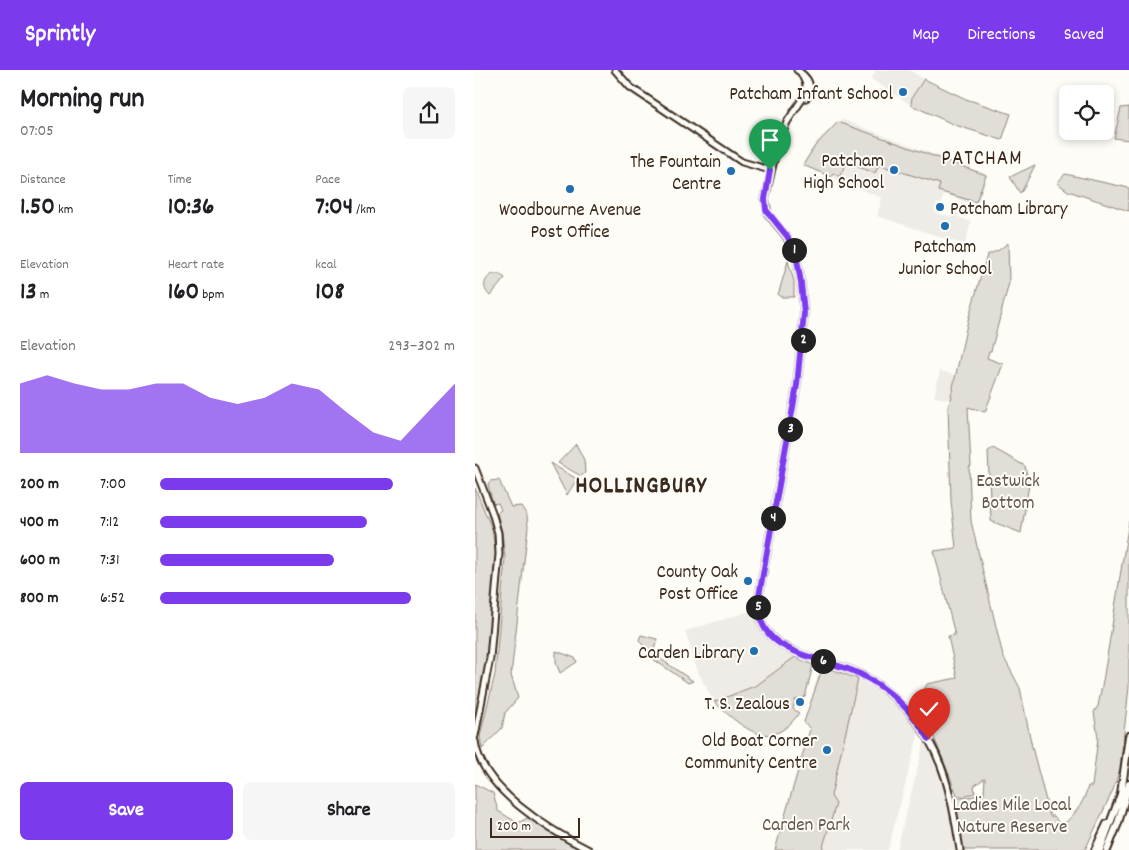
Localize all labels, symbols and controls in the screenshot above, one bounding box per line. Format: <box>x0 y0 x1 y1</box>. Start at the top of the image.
text: Sprintly <box>25 18 95 52</box>
text: Map <box>912 23 939 48</box>
text: Directions <box>967 23 1036 48</box>
text: Saved <box>1064 23 1104 48</box>
text: Morning run <box>20 81 144 121</box>
place label: Patcham Infant School <box>729 82 893 109</box>
map controls <box>1059 85 1114 140</box>
button: locate <box>1059 85 1114 140</box>
marker: Patcham Infant School <box>897 86 909 98</box>
button: share <box>403 87 455 139</box>
pin <box>749 119 791 170</box>
text: 07:05 <box>20 120 54 143</box>
icon: arrive <box>756 126 784 154</box>
district label: PATCHAM <box>941 145 1023 175</box>
place label: Patcham High School <box>803 149 884 198</box>
place label: The Fountain Centre <box>630 150 721 199</box>
marker: Patcham High School <box>888 164 900 176</box>
marker: The Fountain Centre <box>725 165 737 177</box>
text: Distance <box>20 170 66 190</box>
text: Time <box>168 170 192 190</box>
text: Pace <box>315 170 340 190</box>
marker: Woodbourne Avenue Post Office <box>564 183 576 195</box>
text: 1.50 <box>20 190 55 226</box>
text: 10:36 <box>168 190 214 226</box>
text: 7:04 <box>315 190 353 226</box>
place label: Patcham Library <box>950 197 1068 224</box>
place label: Woodbourne Avenue Post Office <box>499 198 641 247</box>
text: km <box>55 200 73 220</box>
text: /km <box>353 200 376 220</box>
marker: Patcham Library <box>934 201 946 213</box>
marker: Patcham Junior School <box>939 220 951 232</box>
place label: Patcham Junior School <box>898 235 992 284</box>
pin: 1 <box>781 238 807 262</box>
text: 1 <box>793 240 796 260</box>
text: Elevation <box>20 255 69 275</box>
text: Heart rate <box>168 255 224 275</box>
text: kcal <box>315 255 337 275</box>
text: 13 <box>20 275 37 311</box>
text: 160 <box>168 275 199 311</box>
text: 108 <box>315 275 344 311</box>
text: m <box>37 285 49 305</box>
text: bpm <box>199 285 224 305</box>
pin: 2 <box>791 328 815 352</box>
text: 2 <box>800 330 807 350</box>
text: Elevation <box>20 335 76 358</box>
text: 293–302 m <box>388 335 455 358</box>
pin: 3 <box>777 416 803 442</box>
text: 3 <box>787 419 794 439</box>
park label: Eastwick Bottom <box>976 469 1040 518</box>
district label: HOLLINGBURY <box>575 470 707 504</box>
text: 200 m <box>20 473 59 496</box>
text: 7:00 <box>100 473 126 496</box>
pin: 4 <box>761 506 785 530</box>
text: 4 <box>771 508 776 528</box>
text: 400 m <box>20 511 59 534</box>
text: 7:12 <box>100 511 119 534</box>
text: 600 m <box>20 549 60 572</box>
text: 7:31 <box>100 549 119 572</box>
place label: County Oak Post Office <box>657 560 738 609</box>
marker: County Oak Post Office <box>742 575 754 587</box>
text: 800 m <box>20 587 59 610</box>
text: 6:52 <box>100 587 125 610</box>
pin: 5 <box>745 594 771 620</box>
text: 5 <box>755 597 762 617</box>
place label: Carden Library <box>638 641 744 668</box>
marker: Carden Library <box>748 645 760 657</box>
pin: 6 <box>811 648 835 674</box>
text: 6 <box>820 651 827 671</box>
pin <box>908 688 950 739</box>
place label: T. S. Zealous <box>704 692 790 719</box>
icon: check <box>915 695 943 723</box>
marker: T. S. Zealous <box>794 696 806 708</box>
place label: Old Boat Corner Community Centre <box>685 729 817 778</box>
marker: Old Boat Corner Community Centre <box>821 744 833 756</box>
button: Save <box>20 782 233 840</box>
button: Share <box>243 782 455 840</box>
park label: Ladies Mile Local Nature Reserve <box>953 793 1072 842</box>
park label: Carden Park <box>762 813 850 840</box>
scale bar <box>490 815 580 838</box>
text: 200 m <box>497 817 531 837</box>

